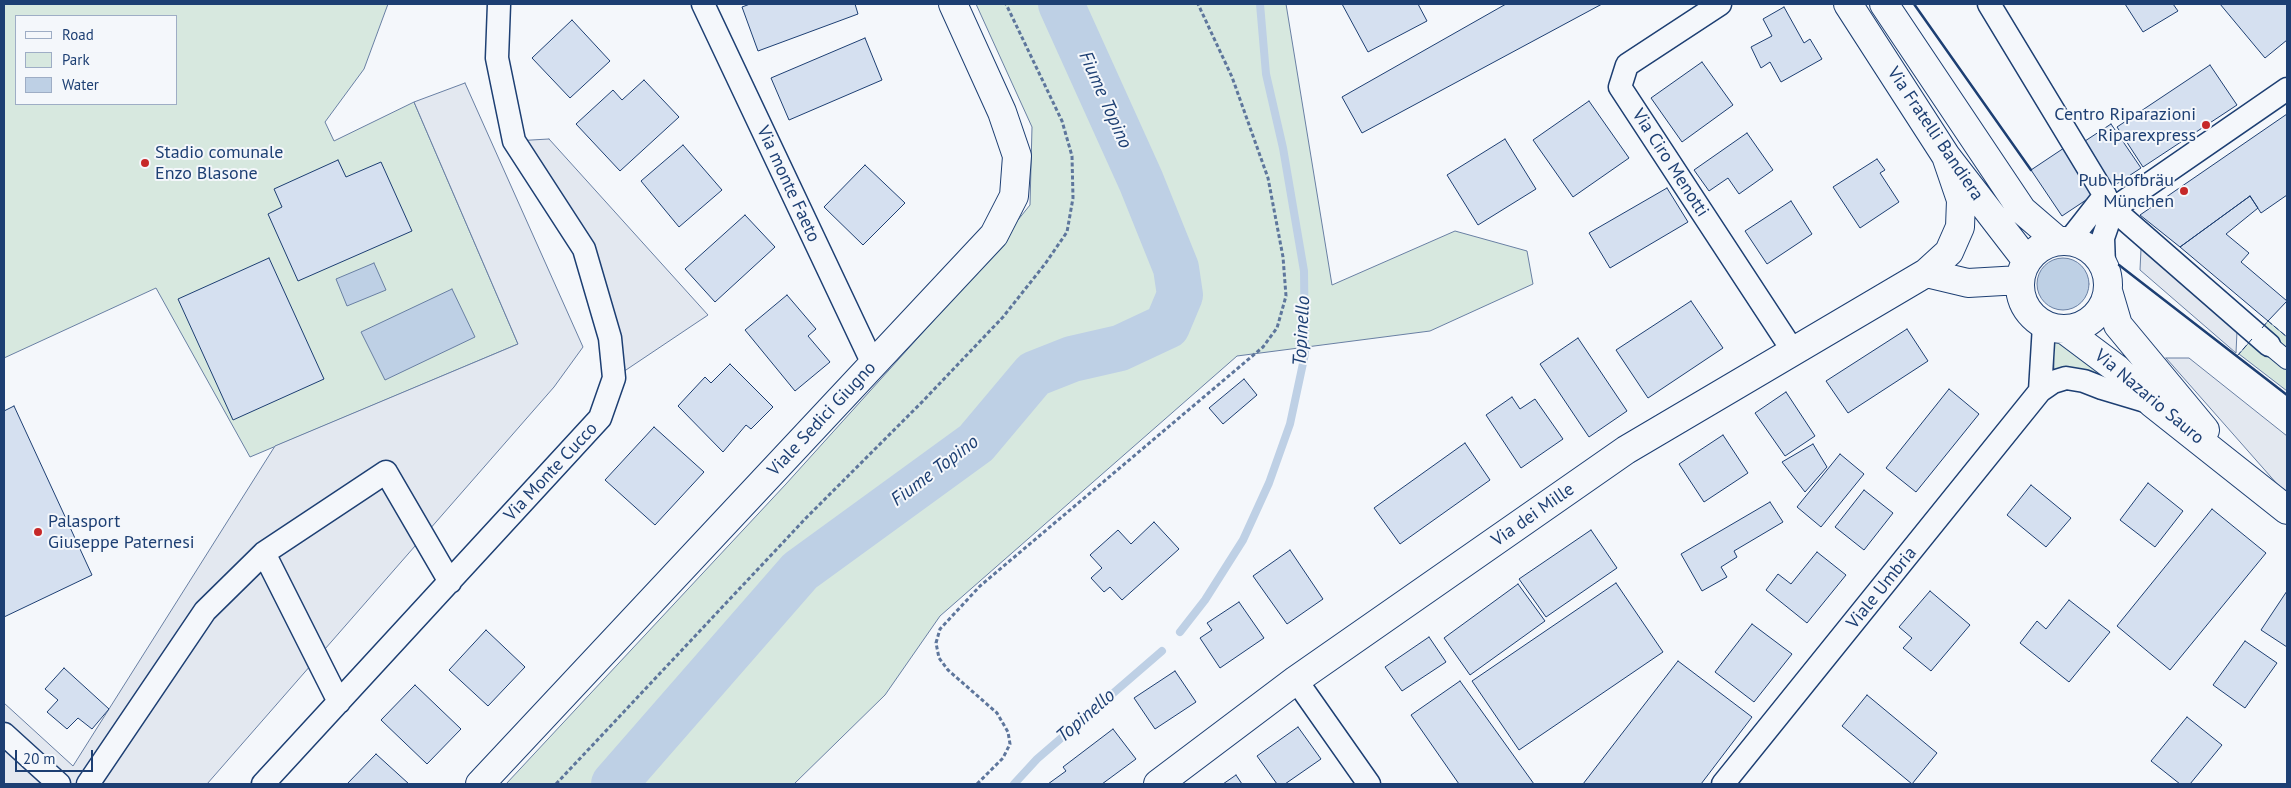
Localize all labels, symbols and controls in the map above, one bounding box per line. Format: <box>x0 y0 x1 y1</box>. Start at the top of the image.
legend <box>15 15 178 105</box>
text: Road <box>62 25 94 44</box>
water label: Fiume Topino <box>1073 48 1137 152</box>
text: Park <box>62 50 90 69</box>
street label: Via Fratelli Bandiera <box>1882 63 1988 205</box>
text: Water <box>62 75 99 94</box>
place label: Centro Riparazioni Riparexpress <box>2054 104 2196 146</box>
street label: Via Ciro Menotti <box>1627 105 1713 221</box>
marker: Centro Riparazioni Riparexpress <box>2200 119 2212 131</box>
street label: Via monte Faeto <box>752 122 824 246</box>
place label: Stadio comunale Enzo Blasone <box>155 142 283 184</box>
marker: Stadio comunale Enzo Blasone <box>139 157 151 169</box>
place label: Pub Hofbräu München <box>2079 170 2174 212</box>
marker: Pub Hofbräu München <box>2178 185 2190 197</box>
water label: Topinello <box>1289 295 1315 367</box>
street label: Via Nazario Sauro <box>2090 345 2208 449</box>
street label: Viale Sedici Giugno <box>763 357 881 481</box>
street label: Via Monte Cucco <box>500 418 602 526</box>
water label: Fiume Topino <box>887 431 983 511</box>
street label: Via dei Mille <box>1488 479 1578 551</box>
place label: Palasport Giuseppe Paternesi <box>48 511 195 554</box>
marker: Palasport Giuseppe Paternesi <box>32 526 44 538</box>
street label: Viale Umbria <box>1842 543 1922 633</box>
water label: Topinello <box>1052 684 1120 748</box>
scale bar <box>18 740 95 772</box>
text: 20 m <box>23 749 56 768</box>

